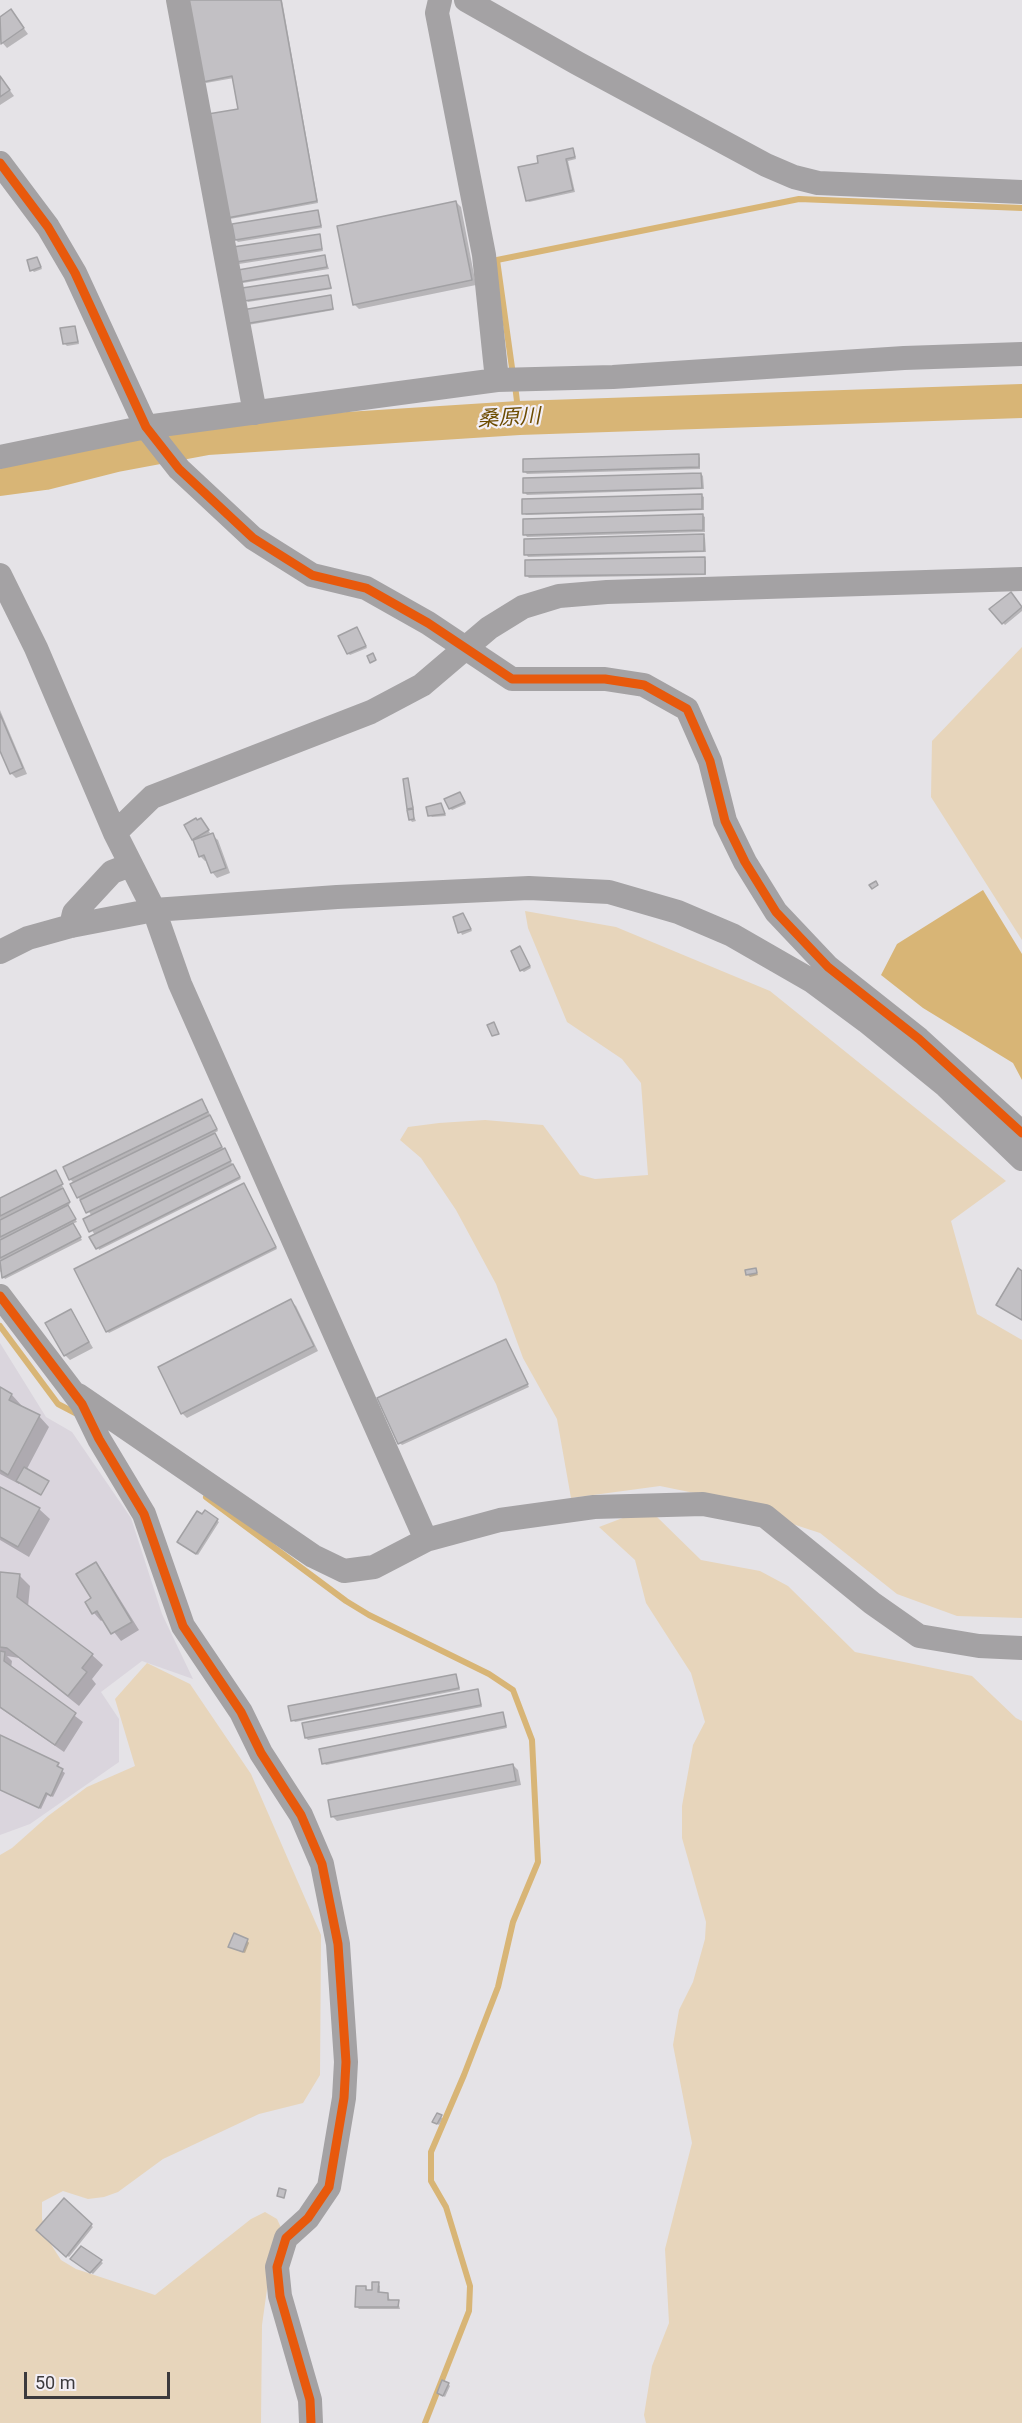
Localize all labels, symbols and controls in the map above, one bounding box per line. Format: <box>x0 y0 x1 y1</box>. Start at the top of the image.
water label: 桑原川 <box>477 405 541 433</box>
scale bar <box>27 2360 172 2398</box>
text: 50 m <box>35 2372 75 2393</box>

